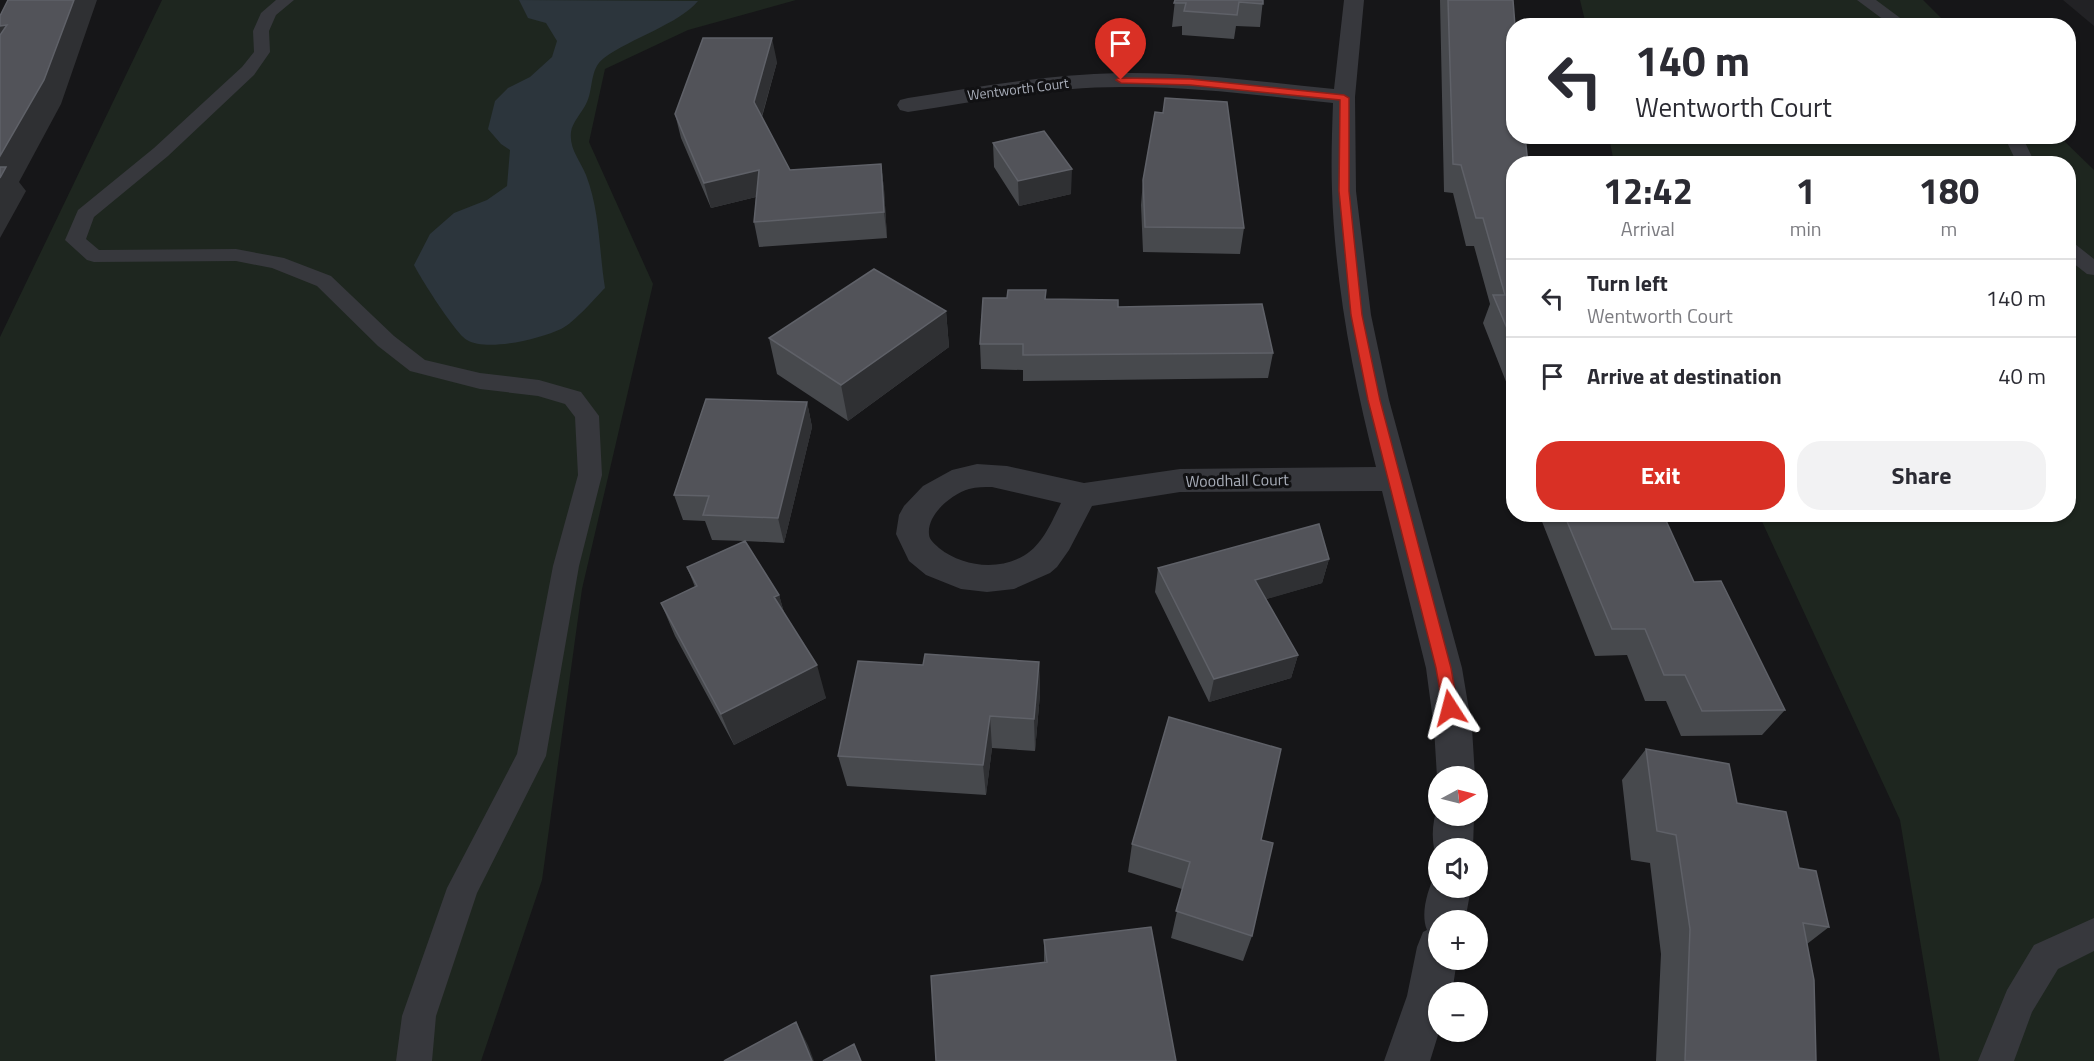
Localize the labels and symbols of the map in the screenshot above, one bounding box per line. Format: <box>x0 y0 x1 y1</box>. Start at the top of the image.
pin <box>1095 18 1146 80</box>
street label: Wentworth Court <box>966 72 1070 105</box>
street label: Woodhall Court <box>1185 467 1289 493</box>
position arrow <box>1418 676 1482 740</box>
north arrow <box>1428 766 1488 826</box>

